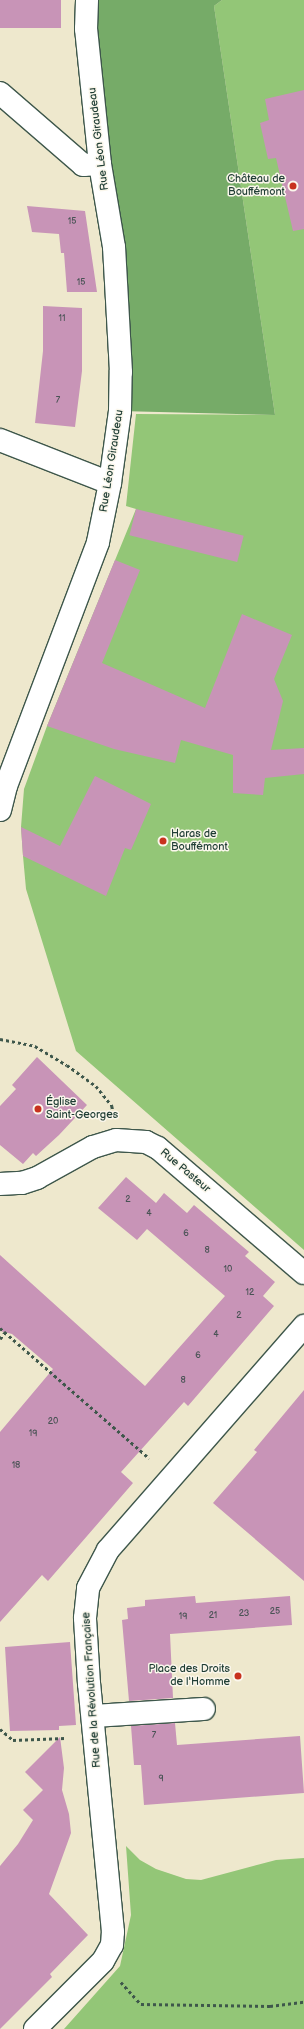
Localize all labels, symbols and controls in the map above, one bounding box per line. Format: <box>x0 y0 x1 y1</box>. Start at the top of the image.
street label: Rue Léon Giraudeau <box>86 87 112 191</box>
place label: Château de Bouffémont <box>227 173 285 199</box>
marker: Château de Bouffémont <box>288 181 298 191</box>
house number: 15 <box>68 217 76 227</box>
house number: 15 <box>77 278 85 288</box>
house number: 11 <box>59 314 65 324</box>
house number: 7 <box>56 396 60 406</box>
street label: Rue Léon Giraudeau <box>97 409 127 513</box>
place label: Haras de Bouffémont <box>171 828 228 854</box>
marker: Haras de Bouffémont <box>158 836 168 846</box>
place label: Église Saint-Georges <box>46 1096 118 1122</box>
marker: Église Saint-Georges <box>33 1104 43 1114</box>
street label: Rue Pasteur <box>157 1146 213 1196</box>
house number: 2 <box>125 1195 131 1205</box>
house number: 4 <box>146 1209 152 1219</box>
house number: 6 <box>183 1229 189 1239</box>
house number: 8 <box>204 1246 210 1256</box>
house number: 10 <box>224 1265 232 1275</box>
house number: 12 <box>246 1288 254 1298</box>
house number: 2 <box>236 1311 242 1321</box>
house number: 4 <box>213 1330 219 1340</box>
house number: 6 <box>195 1351 201 1361</box>
house number: 8 <box>180 1376 186 1386</box>
house number: 20 <box>48 1417 58 1427</box>
house number: 19 <box>29 1429 37 1439</box>
house number: 18 <box>12 1461 20 1471</box>
house number: 25 <box>270 1607 280 1617</box>
house number: 23 <box>239 1609 249 1619</box>
house number: 21 <box>209 1611 217 1621</box>
street label: Rue de la Révolution Française <box>80 1612 104 1768</box>
house number: 19 <box>179 1612 187 1622</box>
place label: Place des Droits de l'Homme <box>149 1663 230 1689</box>
marker: Place des Droits de l'Homme <box>233 1671 243 1681</box>
house number: 7 <box>152 1731 156 1741</box>
house number: 9 <box>158 1774 164 1784</box>

